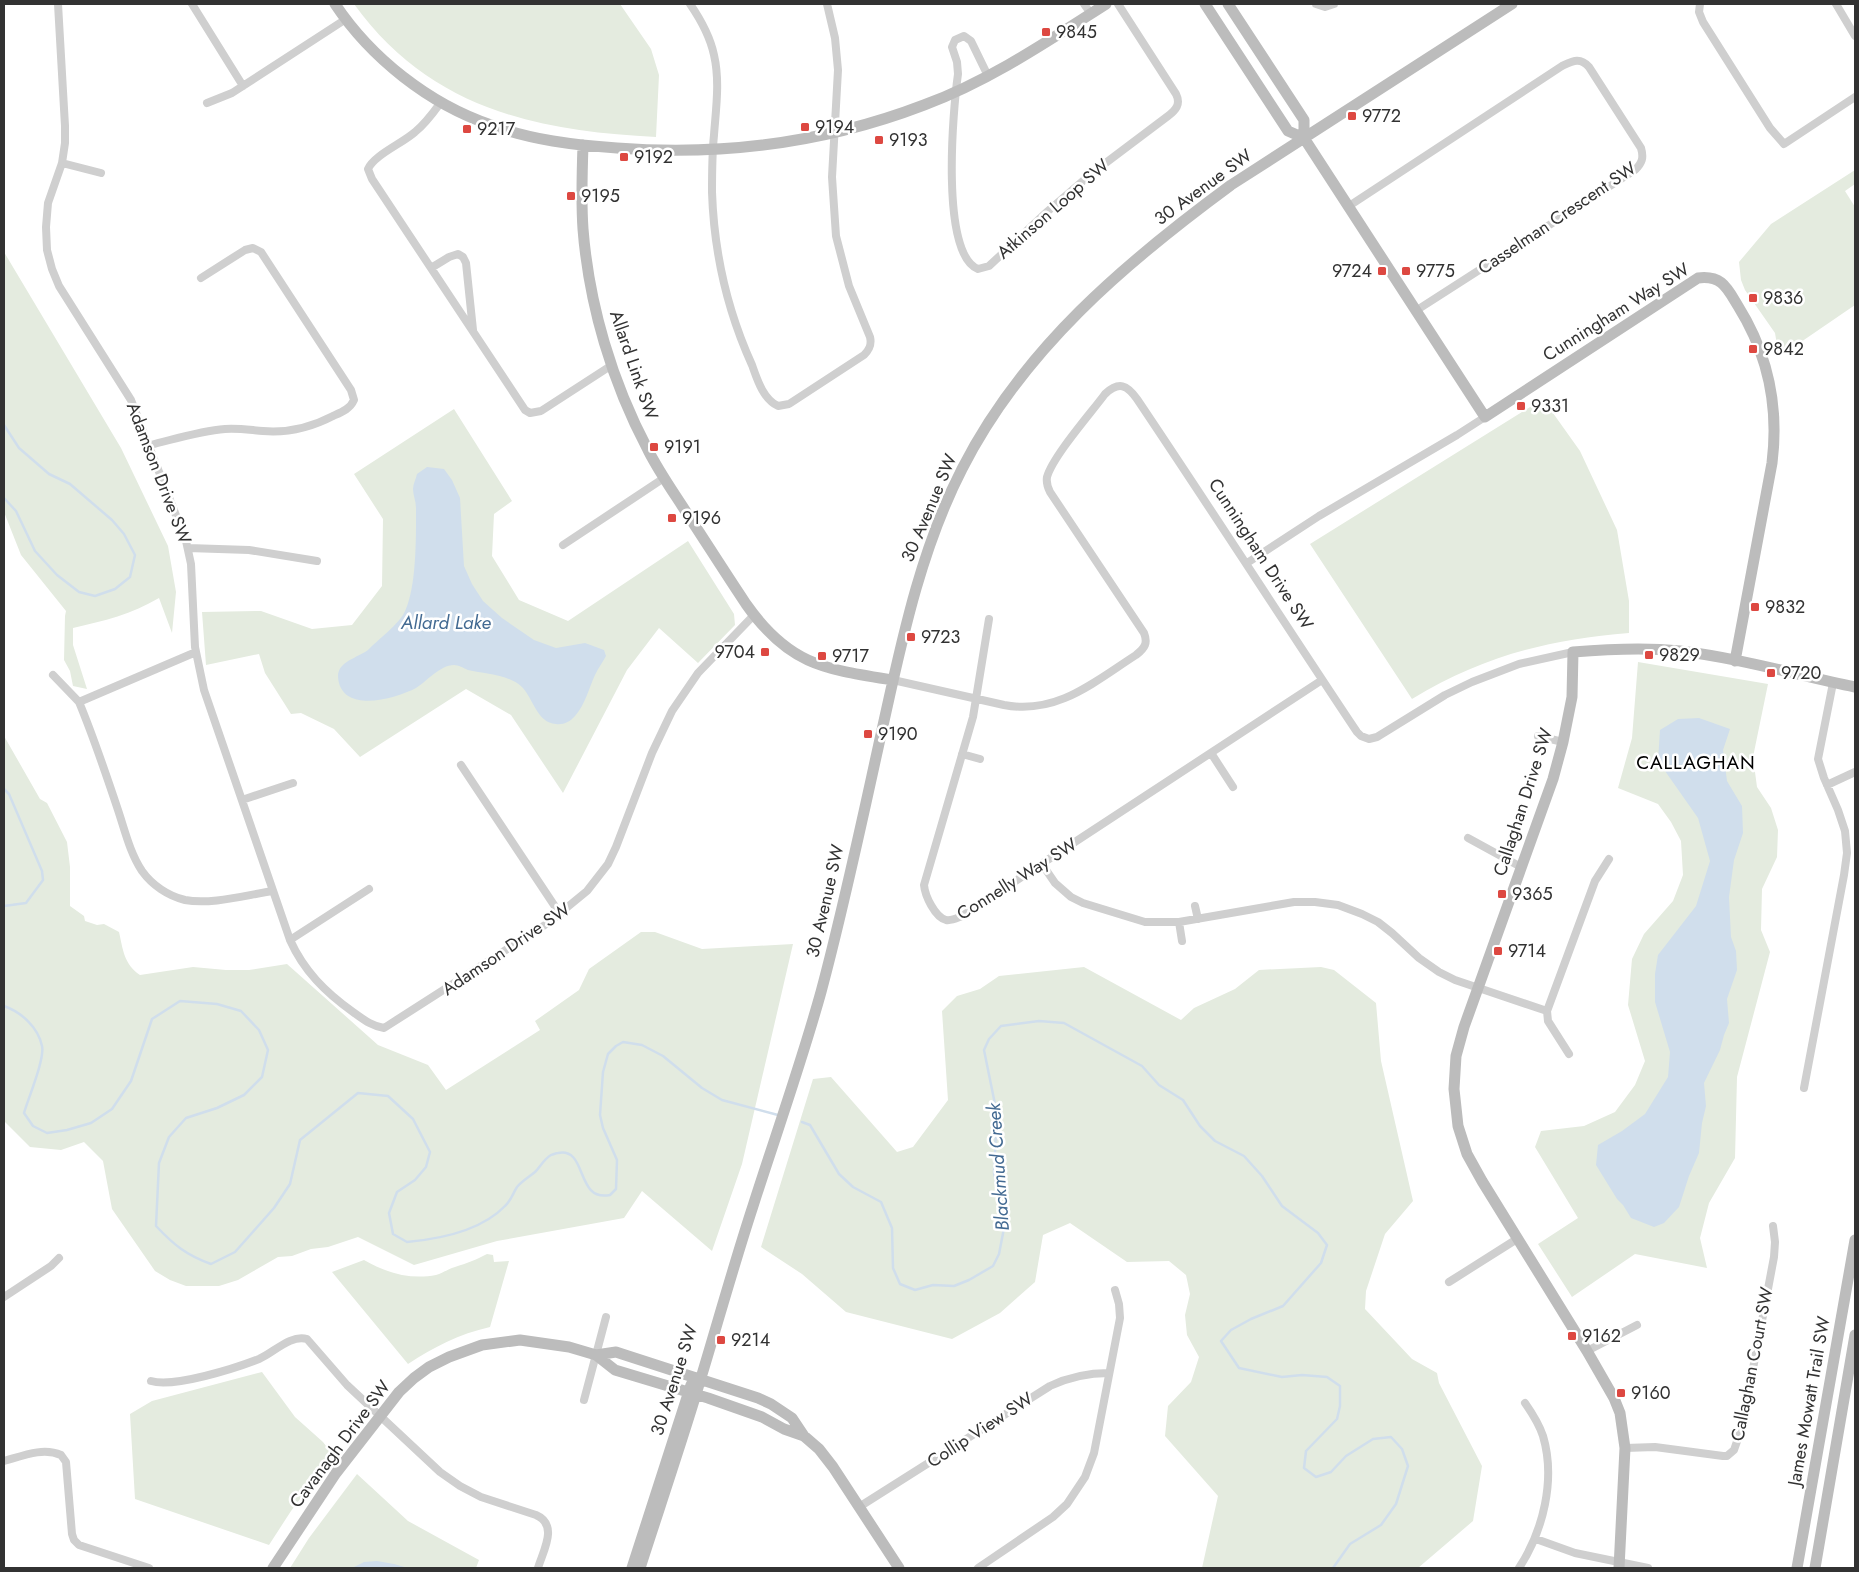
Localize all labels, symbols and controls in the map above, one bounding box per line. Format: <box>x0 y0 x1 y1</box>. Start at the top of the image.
place label: 9845 <box>1056 19 1097 45</box>
marker: 9845 <box>1040 26 1052 38</box>
place label: 9772 <box>1362 103 1401 129</box>
marker: 9772 <box>1346 110 1358 122</box>
place label: 9194 <box>815 114 854 140</box>
place label: 9217 <box>477 116 516 142</box>
marker: 9194 <box>799 121 811 133</box>
marker: 9217 <box>461 123 473 135</box>
place label: 9193 <box>889 127 928 153</box>
marker: 9193 <box>873 134 885 146</box>
street label: 30 Avenue SW <box>1149 143 1257 231</box>
place label: 9192 <box>634 144 673 170</box>
marker: 9192 <box>618 151 630 163</box>
street label: Atkinson Loop SW <box>991 153 1115 265</box>
street label: Casselman Crescent SW <box>1473 155 1641 281</box>
place label: 9195 <box>581 183 620 209</box>
marker: 9195 <box>565 190 577 202</box>
street label: Cunningham Way SW <box>1538 256 1694 368</box>
place label: 9724 <box>1332 258 1372 284</box>
place label: 9775 <box>1416 258 1455 284</box>
marker: 9724 <box>1376 265 1388 277</box>
marker: 9775 <box>1400 265 1412 277</box>
place label: 9836 <box>1763 285 1803 311</box>
marker: 9836 <box>1747 292 1759 304</box>
street label: Allard Link SW <box>603 307 665 423</box>
place label: 9842 <box>1763 336 1804 362</box>
marker: 9842 <box>1747 343 1759 355</box>
place label: 9331 <box>1531 393 1569 419</box>
street label: Adamson Drive SW <box>120 398 198 548</box>
marker: 9331 <box>1515 400 1527 412</box>
place label: 9191 <box>664 434 701 460</box>
marker: 9191 <box>648 441 660 453</box>
street label: 30 Avenue SW <box>895 450 964 566</box>
street label: Cunningham Drive SW <box>1202 473 1320 635</box>
place label: 9196 <box>682 505 721 531</box>
marker: 9196 <box>666 512 678 524</box>
place label: 9832 <box>1765 594 1805 620</box>
marker: 9832 <box>1749 601 1761 613</box>
water label: Allard Lake <box>400 609 491 636</box>
place label: 9723 <box>921 624 961 650</box>
marker: 9723 <box>905 631 917 643</box>
place label: 9704 <box>714 639 755 665</box>
place label: 9829 <box>1659 642 1700 668</box>
place label: 9717 <box>832 643 869 669</box>
marker: 9704 <box>759 646 771 658</box>
marker: 9829 <box>1643 649 1655 661</box>
marker: 9717 <box>816 650 828 662</box>
place label: 9720 <box>1781 660 1822 686</box>
marker: 9720 <box>1765 667 1777 679</box>
place label: 9190 <box>878 721 918 747</box>
street label: Callaghan Drive SW <box>1487 724 1559 879</box>
marker: 9190 <box>862 728 874 740</box>
district label: CALLAGHAN <box>1636 749 1756 776</box>
street label: Connelly Way SW <box>952 831 1082 926</box>
street label: 30 Avenue SW <box>799 842 851 960</box>
place label: 9365 <box>1512 881 1553 907</box>
marker: 9365 <box>1496 888 1508 900</box>
street label: Adamson Drive SW <box>437 896 576 1002</box>
place label: 9714 <box>1508 938 1546 964</box>
marker: 9714 <box>1492 945 1504 957</box>
water label: Blackmud Creek <box>980 1101 1016 1232</box>
street label: Callaghan Court SW <box>1724 1285 1780 1443</box>
street label: James Mowatt Trail SW <box>1781 1314 1837 1490</box>
street label: 30 Avenue SW <box>644 1321 704 1439</box>
place label: 9162 <box>1582 1323 1621 1349</box>
place label: 9214 <box>731 1327 770 1353</box>
marker: 9162 <box>1566 1330 1578 1342</box>
marker: 9214 <box>715 1334 727 1346</box>
street label: Cavanagh Drive SW <box>283 1375 397 1513</box>
place label: 9160 <box>1631 1380 1671 1406</box>
street label: Collip View SW <box>922 1386 1038 1474</box>
marker: 9160 <box>1615 1387 1627 1399</box>

